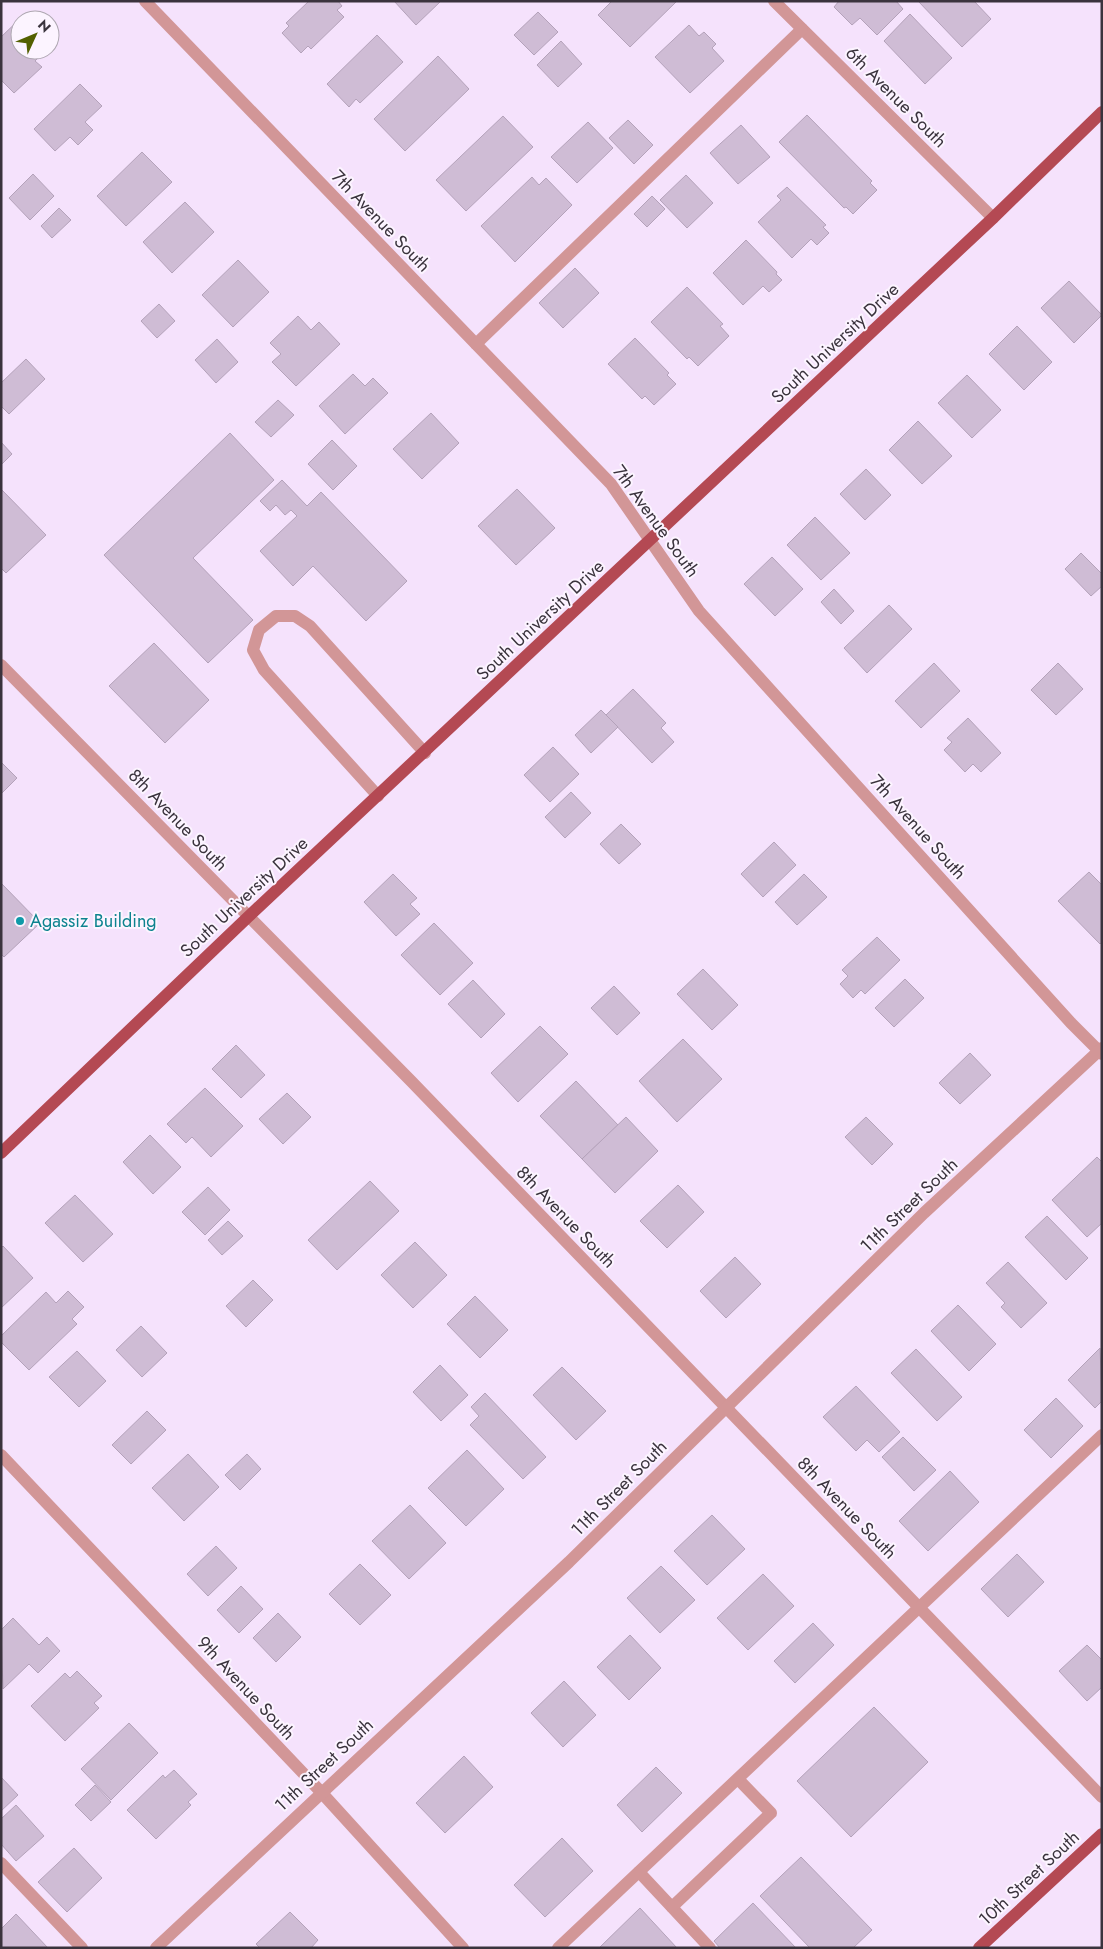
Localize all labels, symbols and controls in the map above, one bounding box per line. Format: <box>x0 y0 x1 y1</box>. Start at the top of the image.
north arrow <box>10 10 60 60</box>
text: N <box>33 15 55 37</box>
street label: 6th Avenue South <box>839 40 953 154</box>
street label: 7th Avenue South <box>325 164 437 278</box>
street label: South University Drive <box>765 277 905 409</box>
street label: 7th Avenue South <box>606 460 706 582</box>
street label: South University Drive <box>470 554 610 686</box>
street label: 8th Avenue South <box>122 763 234 877</box>
street label: 7th Avenue South <box>864 769 972 885</box>
street label: South University Drive <box>174 831 314 963</box>
place label: Agassiz Building <box>30 908 157 934</box>
marker: Agassiz Building <box>14 915 26 927</box>
street label: 11th Street South <box>854 1152 964 1258</box>
street label: 8th Avenue South <box>510 1160 622 1274</box>
street label: 11th Street South <box>565 1434 673 1542</box>
street label: 8th Avenue South <box>791 1451 903 1565</box>
street label: 9th Avenue South <box>191 1630 301 1746</box>
street label: 11th Street South <box>269 1712 379 1818</box>
street label: 10th Street South <box>973 1824 1085 1932</box>

